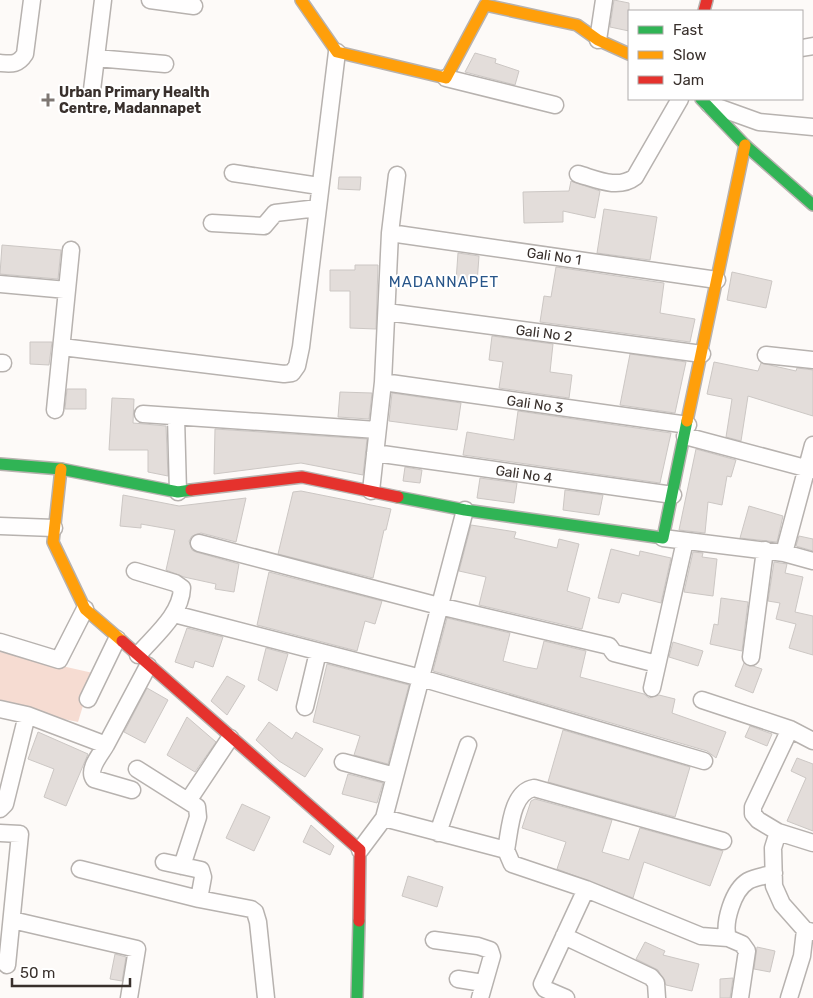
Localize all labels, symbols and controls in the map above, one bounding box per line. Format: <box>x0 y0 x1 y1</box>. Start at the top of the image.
legend <box>628 10 803 100</box>
text: Fast <box>673 21 703 39</box>
text: Slow <box>673 46 706 64</box>
text: Jam <box>673 71 704 89</box>
place label: Urban Primary Health Centre, Madannapet <box>59 84 209 117</box>
marker: Urban Primary Health Centre, Madannapet <box>41 93 55 107</box>
street label: Gali No 1 <box>526 244 582 269</box>
district label: MADANNAPET <box>389 273 499 291</box>
street label: Gali No 2 <box>515 322 573 345</box>
street label: Gali No 3 <box>505 392 564 417</box>
street label: Gali No 4 <box>494 462 554 487</box>
scale bar <box>12 956 130 988</box>
text: 50 m <box>20 964 55 982</box>

